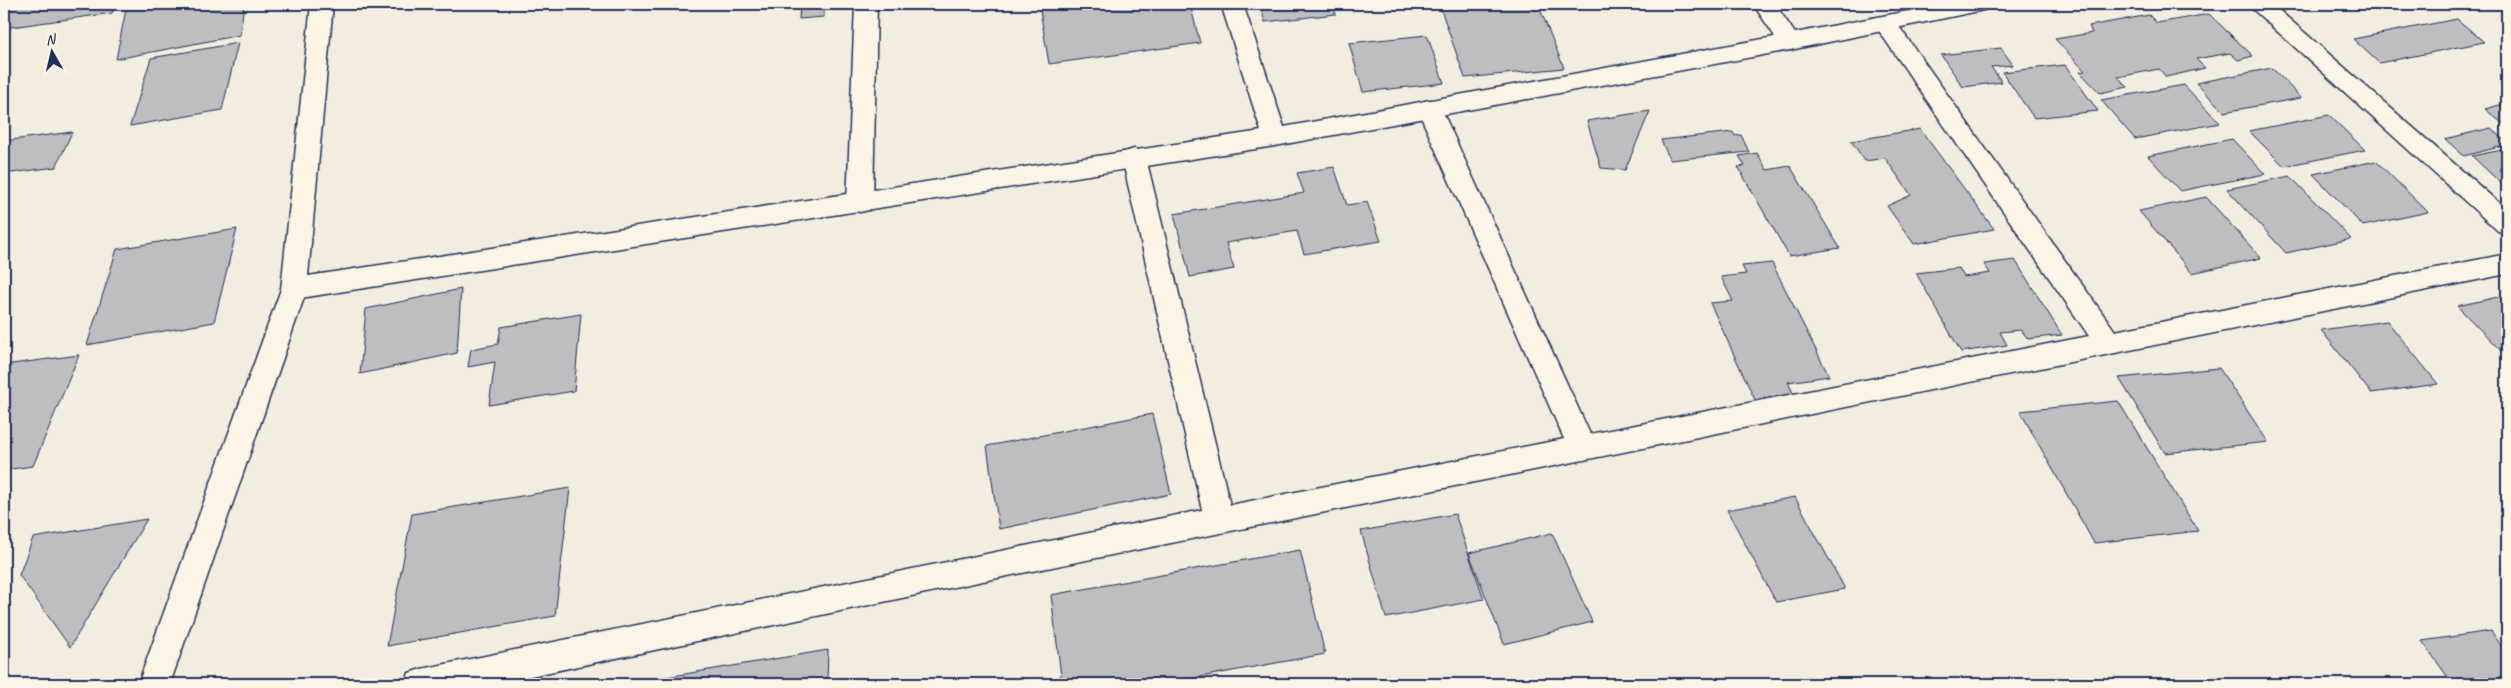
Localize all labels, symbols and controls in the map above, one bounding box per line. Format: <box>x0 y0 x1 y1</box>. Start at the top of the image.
north arrow <box>28 28 78 78</box>
text: N <box>45 30 58 49</box>

